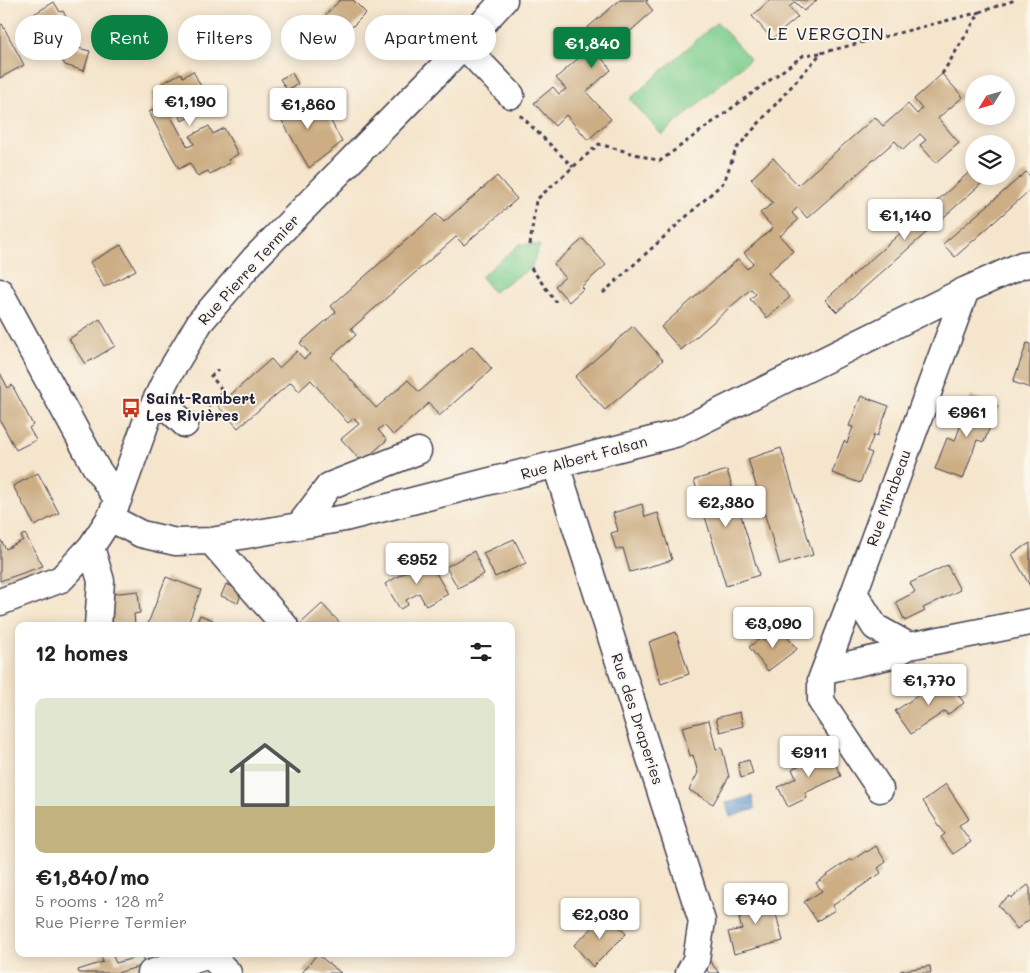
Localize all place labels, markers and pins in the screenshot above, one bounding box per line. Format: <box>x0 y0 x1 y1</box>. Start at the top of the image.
pin: €1,840 <box>551 27 633 69</box>
pin: €1,190 <box>149 84 231 127</box>
pin: €1,860 <box>267 88 349 130</box>
pin: €1,140 <box>864 198 946 241</box>
place label: Saint-Rambert Les Rivières <box>146 388 256 425</box>
pin: €961 <box>937 396 997 438</box>
bus stop icon: Saint-Rambert Les Rivières <box>120 397 142 419</box>
pin: €2,380 <box>685 486 767 528</box>
pin: €952 <box>387 542 447 585</box>
pin: €3,090 <box>732 606 814 649</box>
pin: €1,770 <box>888 664 970 706</box>
pin: €911 <box>779 736 839 778</box>
pin: €740 <box>726 882 786 925</box>
pin: €2,030 <box>559 898 641 940</box>

